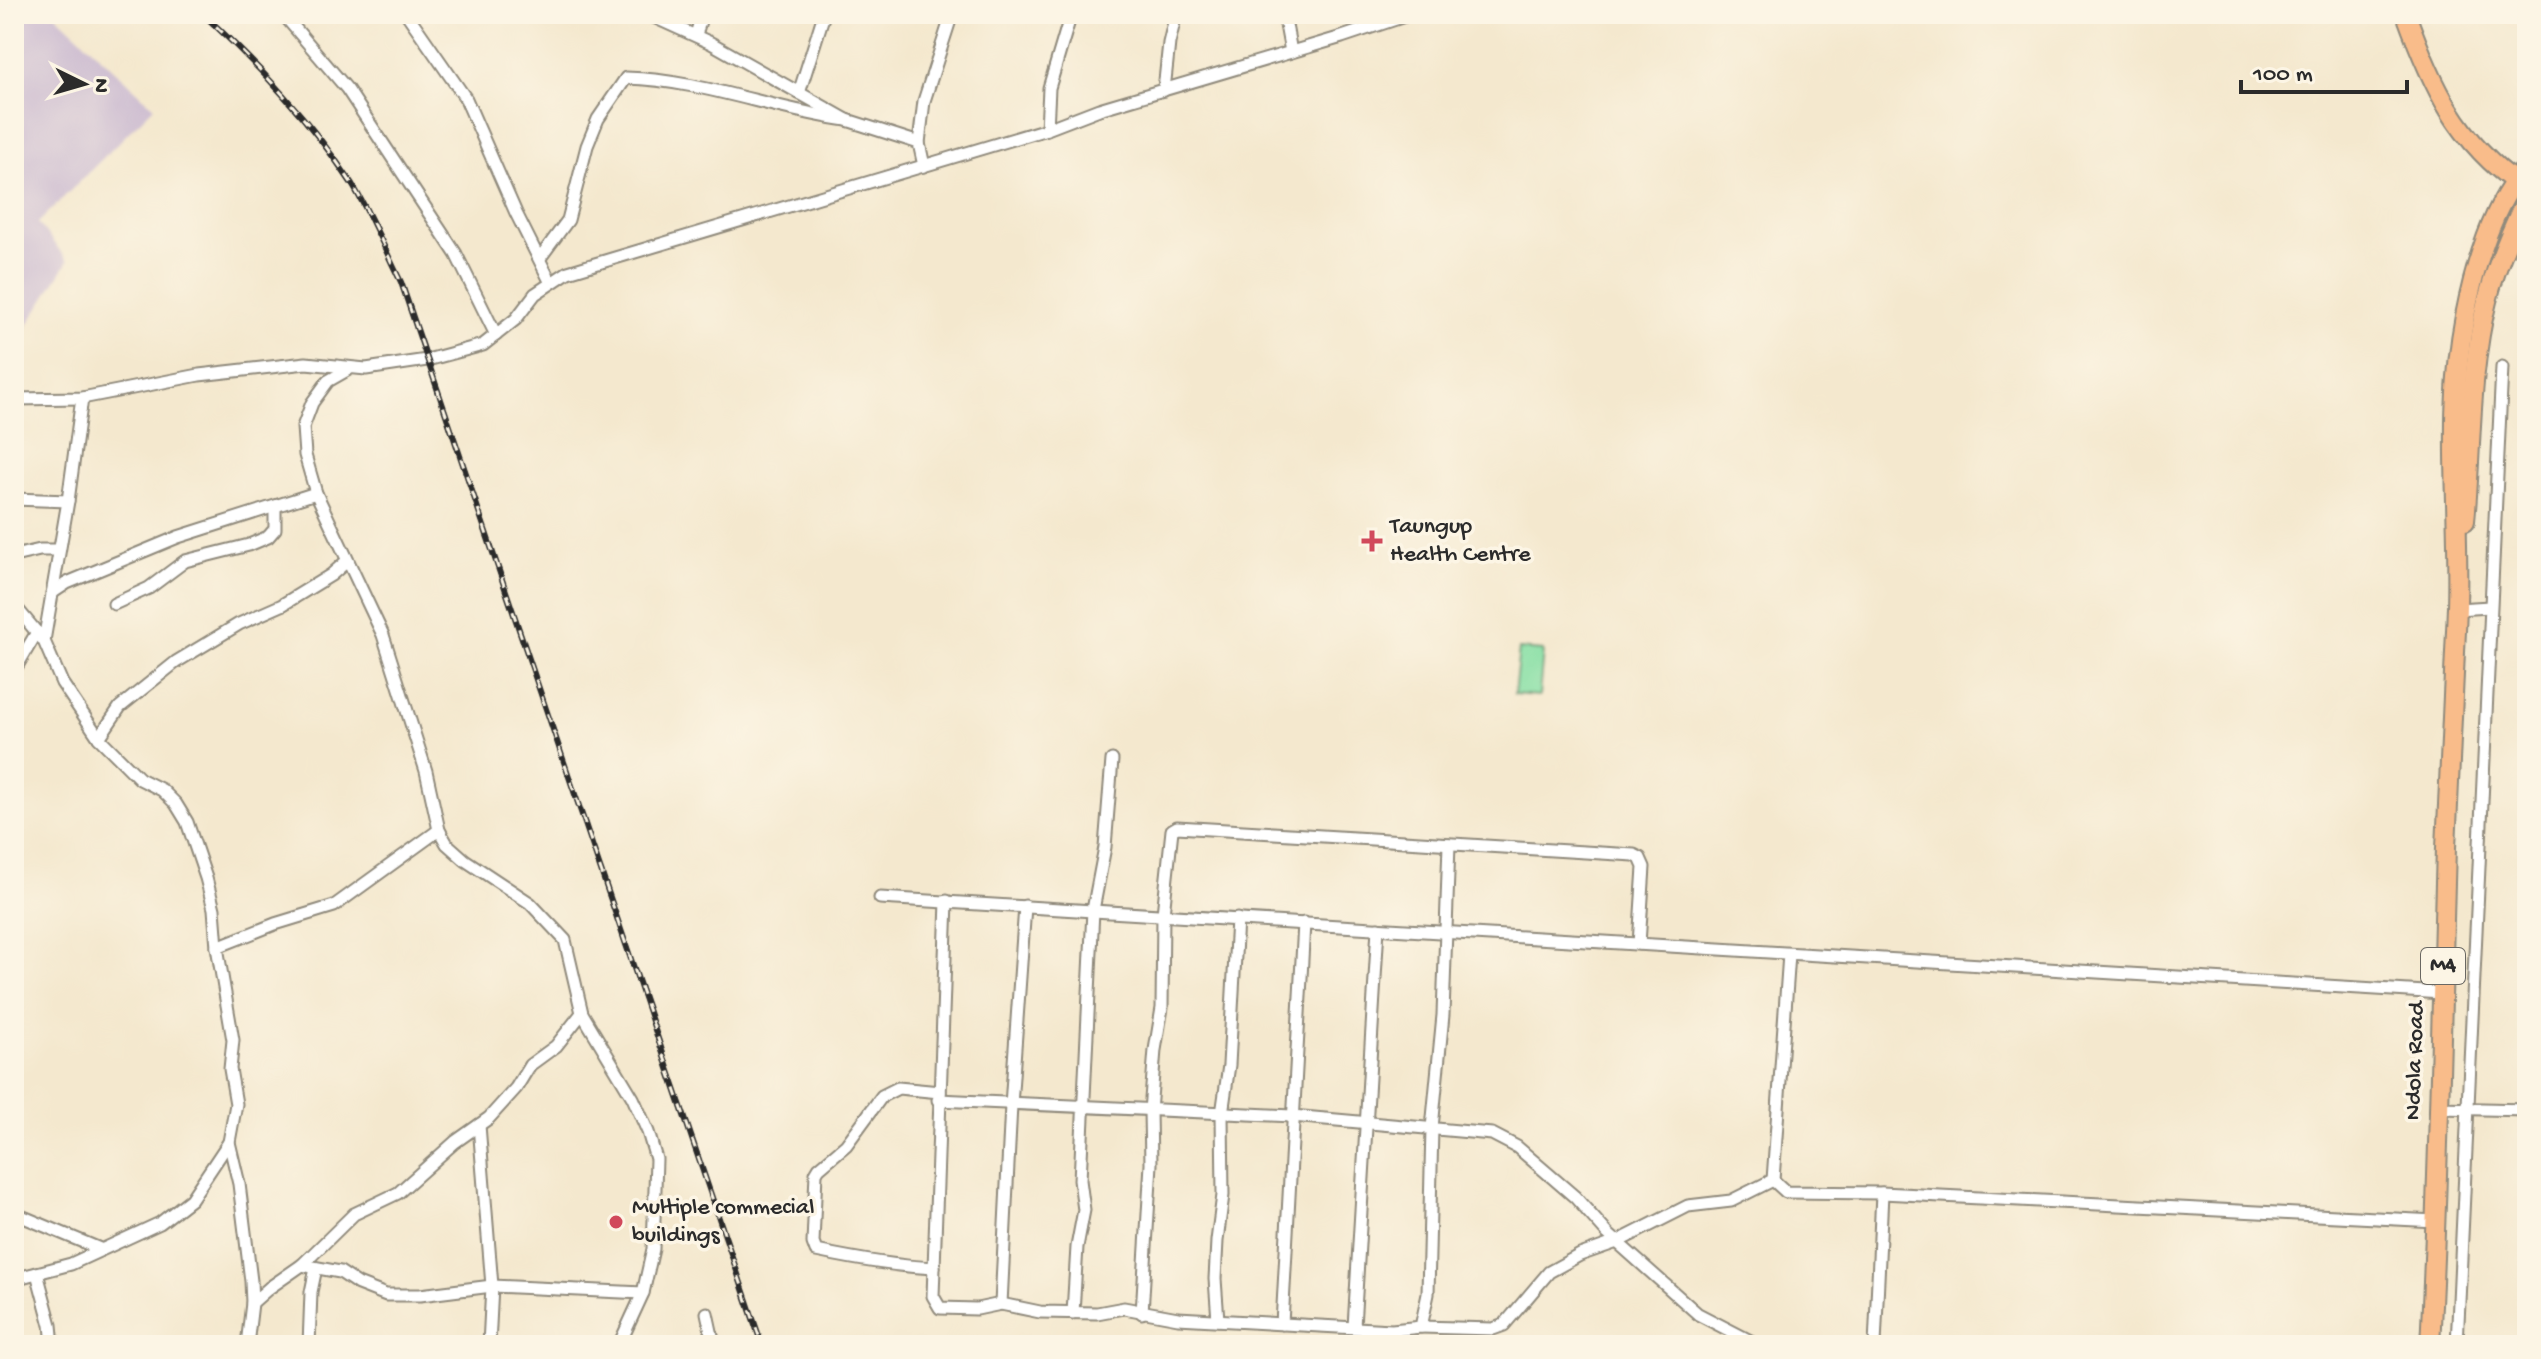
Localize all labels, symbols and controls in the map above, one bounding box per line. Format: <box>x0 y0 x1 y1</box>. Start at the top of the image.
north arrow <box>44 44 124 124</box>
scale bar <box>2241 44 2407 94</box>
text: 100 m <box>2252 61 2313 90</box>
text: N <box>86 77 114 94</box>
place label: Taungup Health Centre <box>1388 513 1531 570</box>
marker: Taungup Health Centre <box>1361 530 1383 552</box>
road number: M4 <box>2421 948 2465 984</box>
street label: Ndola Road <box>2399 999 2433 1121</box>
place label: Multiple commecial buildings <box>632 1194 814 1251</box>
marker: Multiple commecial buildings <box>607 1213 625 1231</box>

